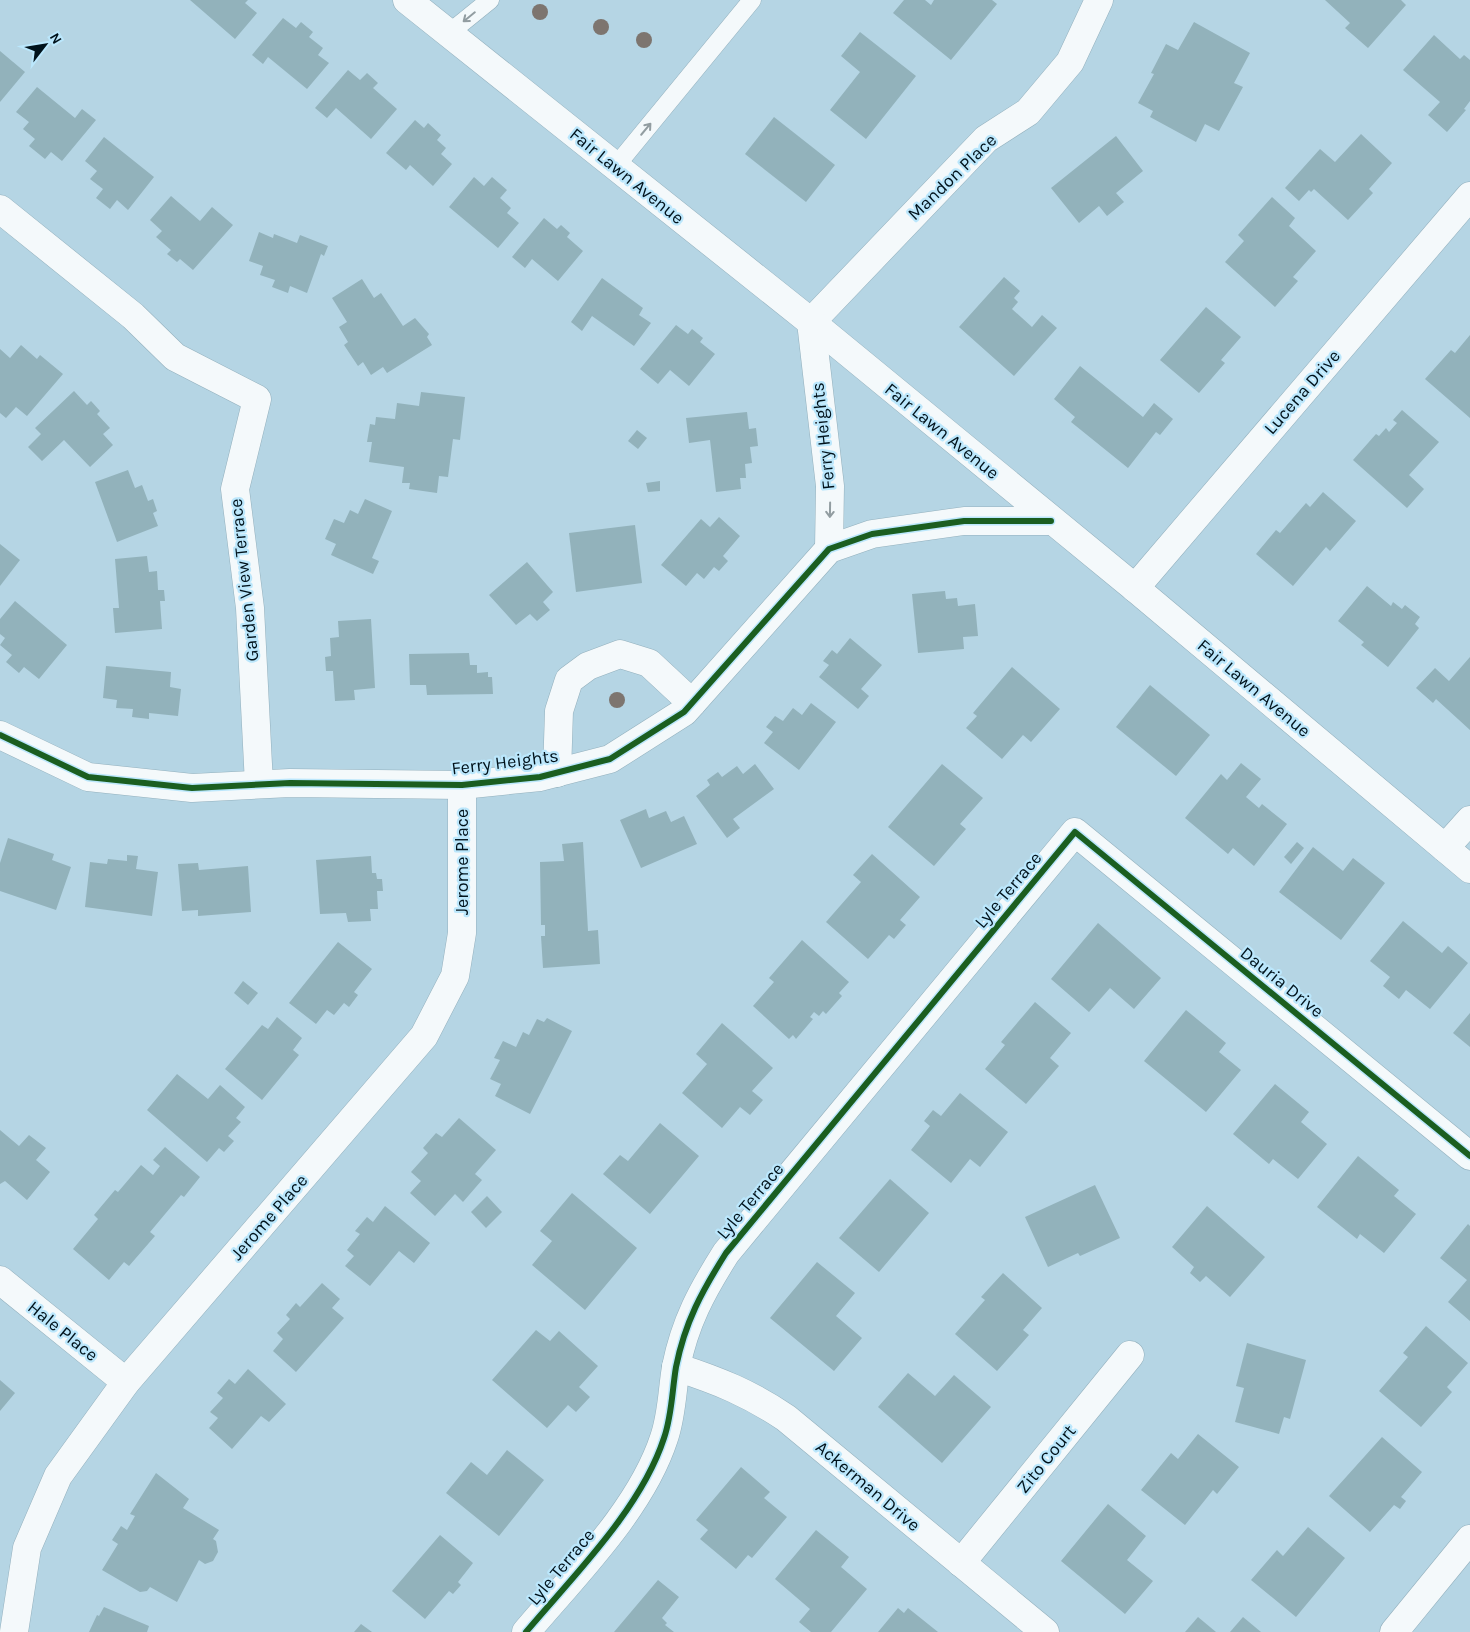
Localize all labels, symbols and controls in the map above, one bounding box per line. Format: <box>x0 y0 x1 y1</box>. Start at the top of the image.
one-way arrow <box>463 11 476 22</box>
north arrow <box>20 20 70 70</box>
text: N <box>46 30 66 47</box>
street label: Fair Lawn Avenue <box>565 123 689 229</box>
one-way arrow <box>640 123 651 136</box>
street label: Mandon Place <box>903 129 1001 225</box>
street label: Lucena Drive <box>1259 345 1345 439</box>
street label: Fair Lawn Avenue <box>880 378 1004 484</box>
street label: Ferry Heights <box>806 381 840 491</box>
street label: Garden View Terrace <box>225 498 263 662</box>
one-way arrow <box>825 502 835 518</box>
street label: Fair Lawn Avenue <box>1193 634 1315 742</box>
street label: Ferry Heights <box>450 745 560 779</box>
street label: Jerome Place <box>451 809 473 915</box>
street label: Lyle Terrace <box>970 847 1046 933</box>
street label: Dauria Drive <box>1236 942 1328 1022</box>
street label: Lyle Terrace <box>712 1158 788 1244</box>
street label: Jerome Place <box>226 1170 312 1264</box>
street label: Hale Place <box>23 1296 103 1366</box>
street label: Zito Court <box>1012 1420 1080 1498</box>
street label: Ackerman Drive <box>811 1436 925 1536</box>
street label: Lyle Terrace <box>523 1524 599 1610</box>

